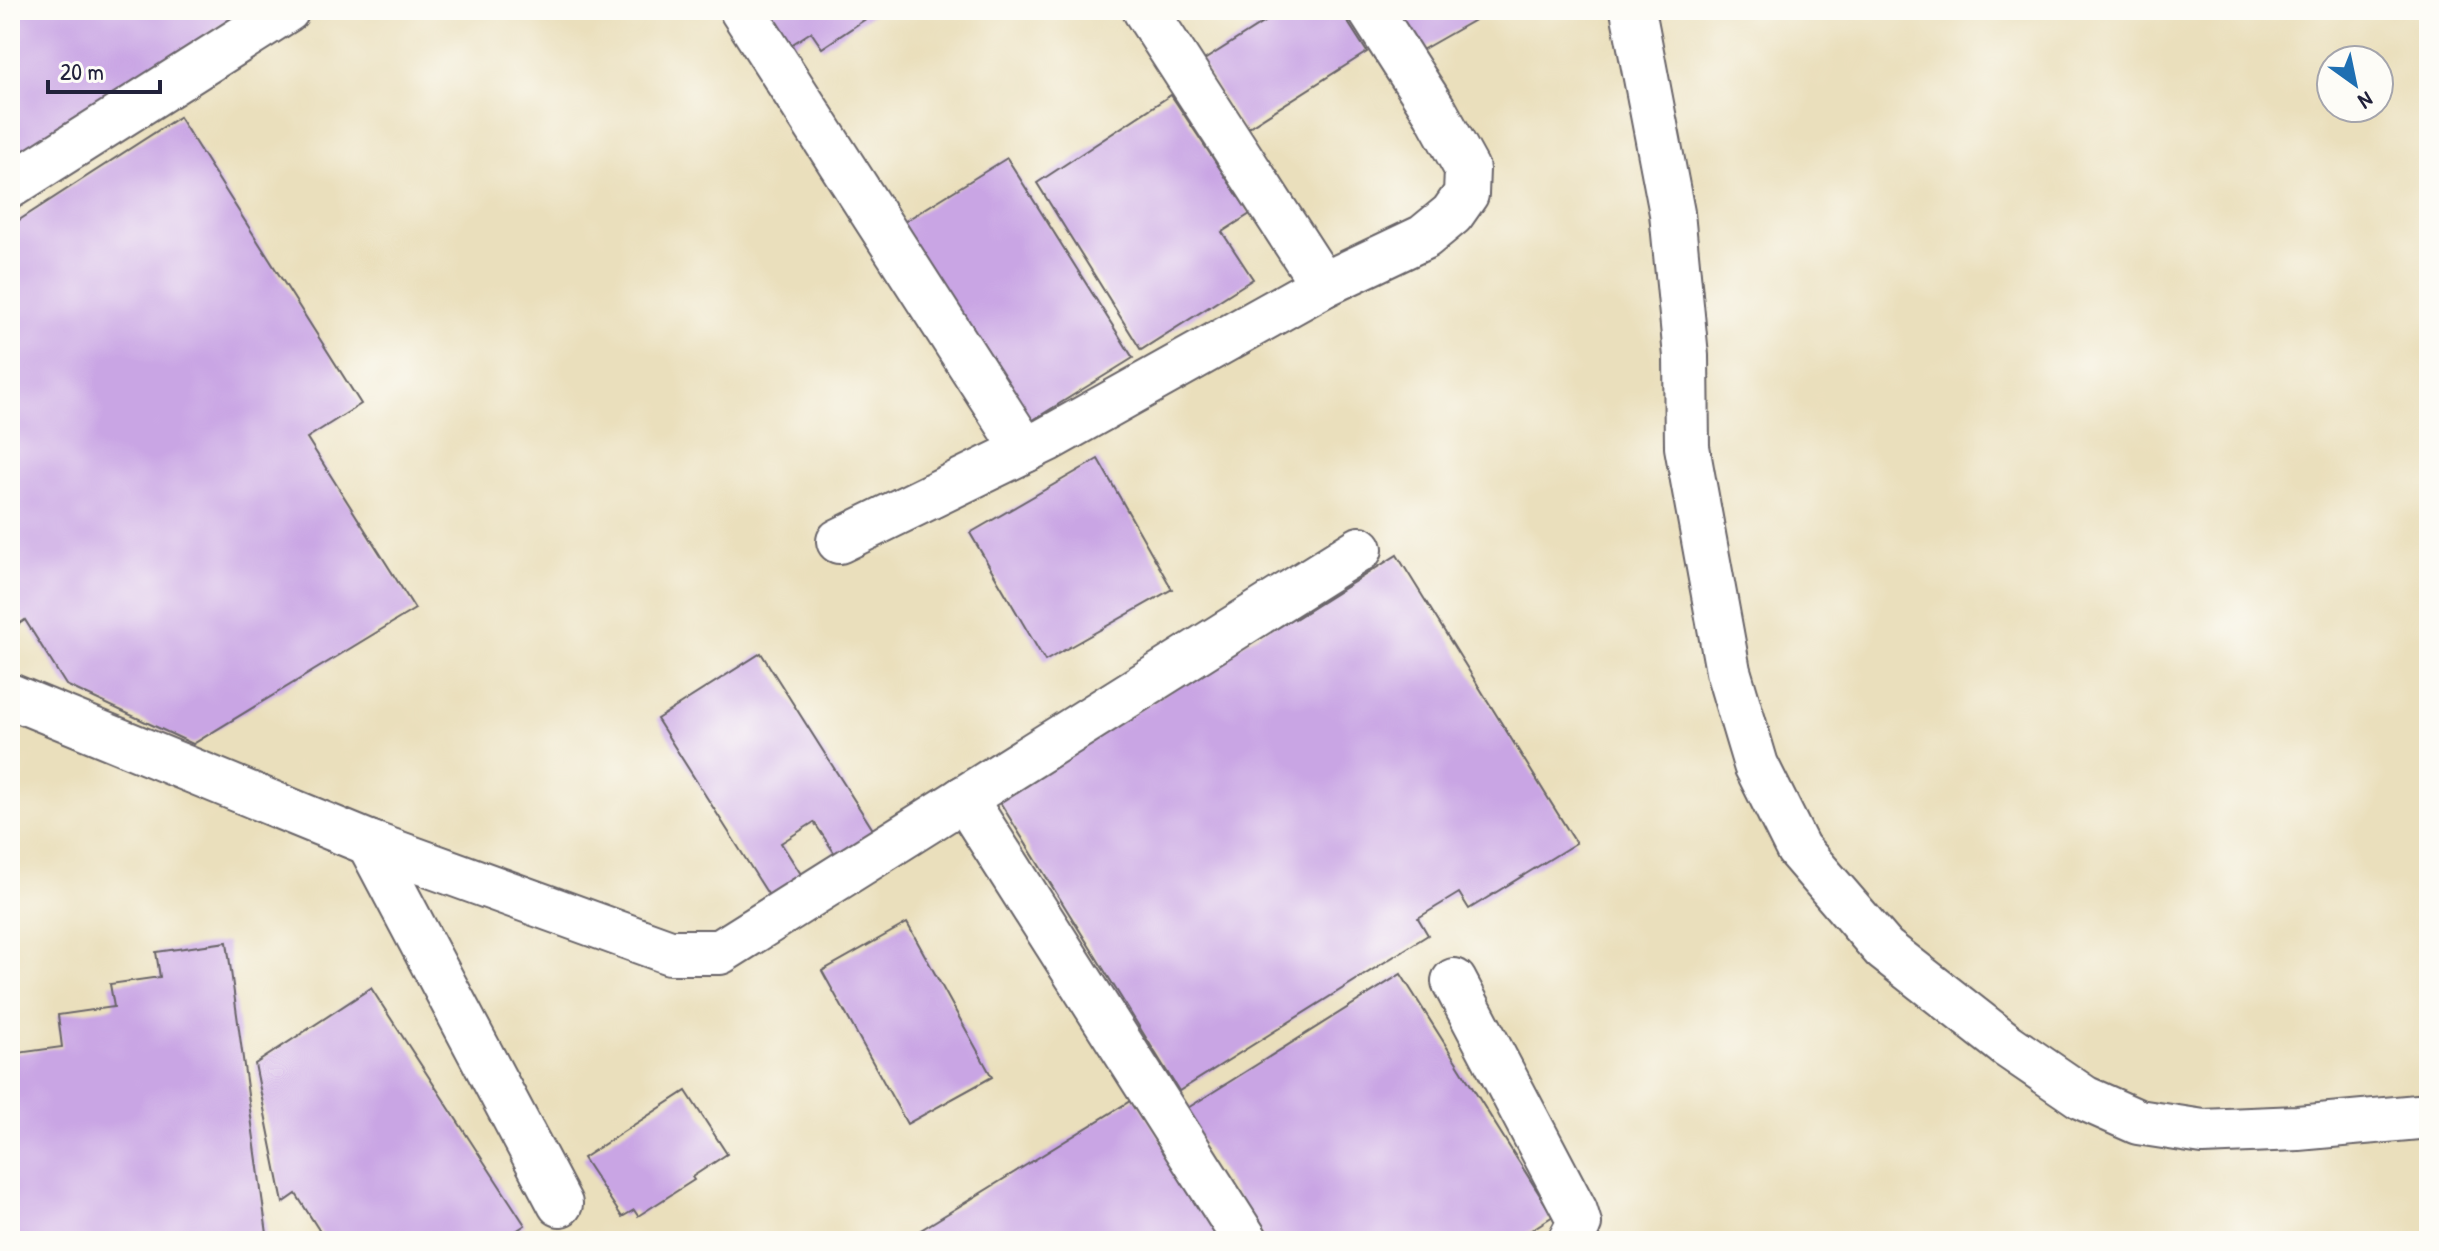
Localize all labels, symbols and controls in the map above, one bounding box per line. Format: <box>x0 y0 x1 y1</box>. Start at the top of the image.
scale bar <box>48 44 160 94</box>
north arrow <box>2315 44 2395 124</box>
text: 20 m <box>60 55 104 87</box>
text: N <box>2353 85 2379 117</box>

